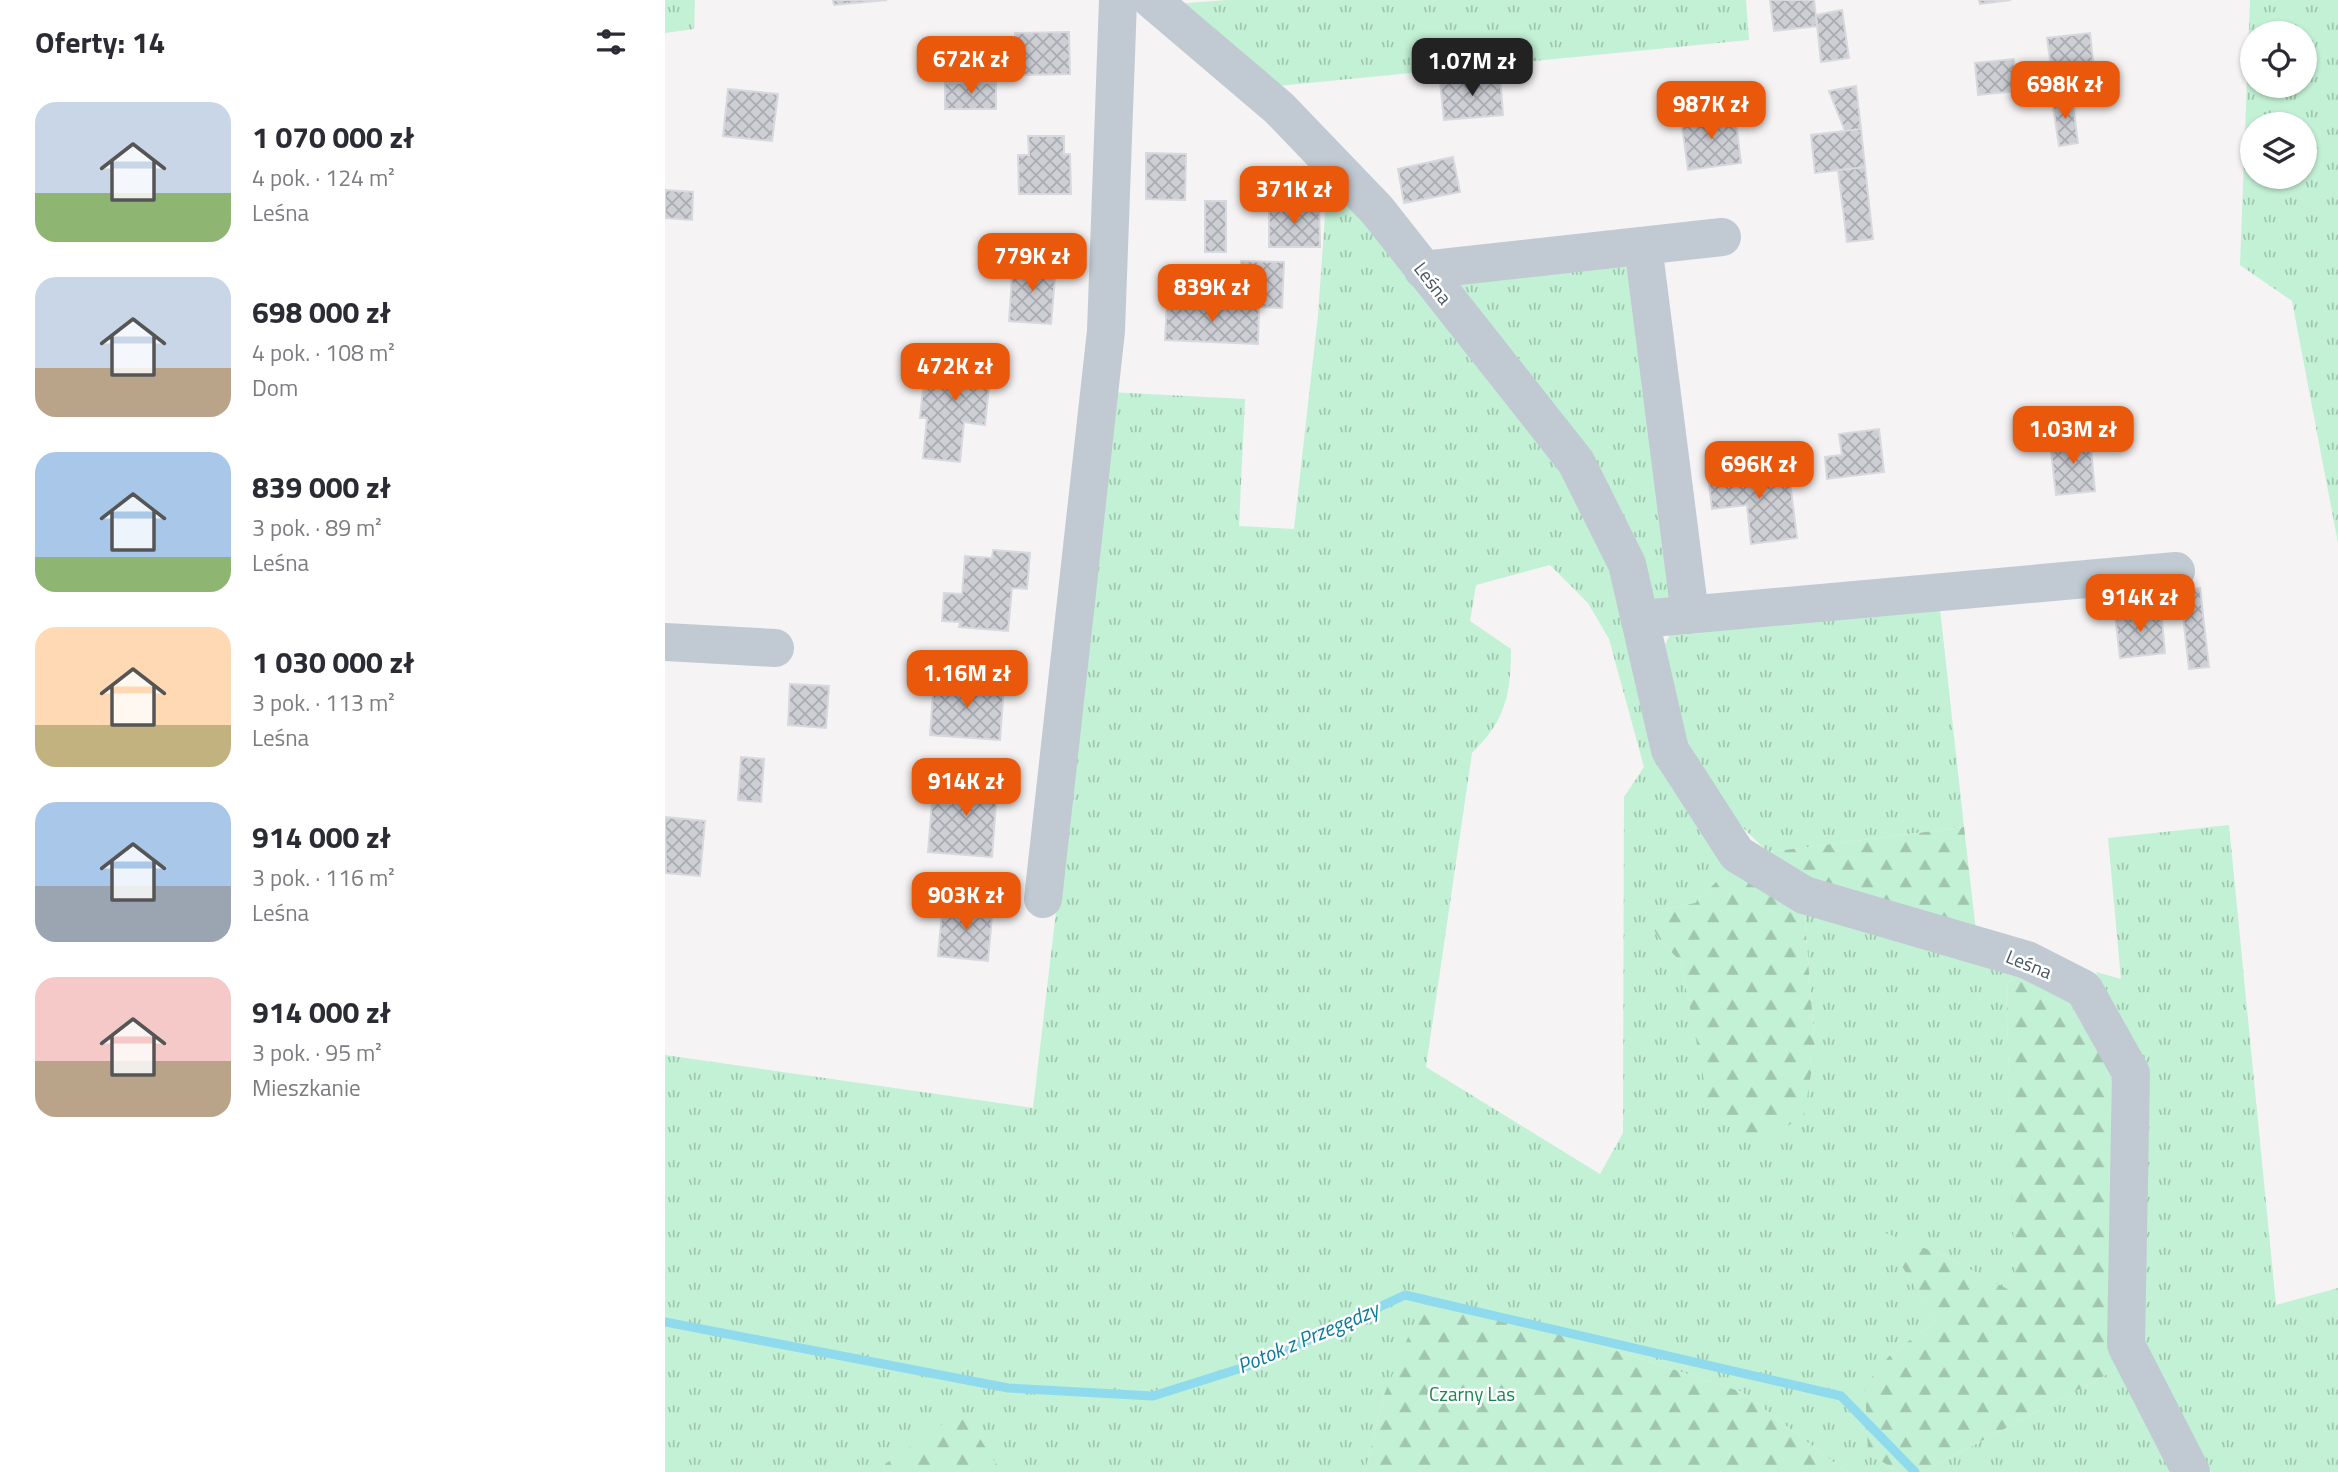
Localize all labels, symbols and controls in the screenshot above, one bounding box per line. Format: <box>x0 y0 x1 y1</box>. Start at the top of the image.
text: Oferty: 14 <box>35 19 165 65</box>
map controls <box>2240 21 2317 189</box>
button: locate <box>2240 21 2317 98</box>
icon: filters <box>592 23 630 61</box>
pin: 672K zł <box>906 36 1036 96</box>
pin: 1.07M zł <box>1400 38 1544 98</box>
text: 672K zł <box>933 41 1009 76</box>
text: 1.07M zł <box>1428 43 1516 78</box>
pin: 698K zł <box>2000 61 2130 121</box>
text: 698K zł <box>2027 66 2103 101</box>
pin: 987K zł <box>1646 82 1776 141</box>
text: 987K zł <box>1673 86 1749 121</box>
button: layers <box>2240 112 2317 189</box>
text: 1 070 000 zł <box>252 114 414 160</box>
icon: home <box>91 130 175 214</box>
text: 4 pok. · 124 m² <box>252 160 395 195</box>
pin: 371K zł <box>1229 166 1359 226</box>
text: 371K zł <box>1256 171 1332 206</box>
text: Leśna <box>252 195 309 230</box>
pin: 779K zł <box>967 233 1097 293</box>
text: 779K zł <box>994 238 1070 273</box>
street label: Leśna <box>1407 255 1460 311</box>
pin: 839K zł <box>1147 264 1277 324</box>
text: 839K zł <box>1174 269 1250 304</box>
text: 698 000 zł <box>252 289 391 335</box>
icon: home <box>91 305 175 389</box>
text: 4 pok. · 108 m² <box>252 335 395 370</box>
pin: 472K zł <box>890 344 1020 403</box>
text: 472K zł <box>917 348 993 383</box>
text: Dom <box>252 370 298 405</box>
pin: 1.03M zł <box>2001 406 2145 466</box>
text: 1.03M zł <box>2029 411 2117 446</box>
pin: 696K zł <box>1694 442 1824 501</box>
text: 696K zł <box>1721 446 1797 481</box>
text: 839 000 zł <box>252 464 391 510</box>
icon: home <box>91 480 175 564</box>
text: 3 pok. · 89 m² <box>252 510 382 545</box>
text: Leśna <box>252 545 309 580</box>
pin: 914K zł <box>2075 574 2205 634</box>
text: 914K zł <box>2102 579 2178 614</box>
text: 1 030 000 zł <box>252 639 414 685</box>
pin: 1.16M zł <box>895 650 1039 710</box>
icon: home <box>91 655 175 739</box>
text: 1.16M zł <box>923 655 1011 690</box>
text: 3 pok. · 113 m² <box>252 685 395 720</box>
text: Leśna <box>252 720 309 755</box>
pin: 914K zł <box>901 758 1031 818</box>
text: 914K zł <box>928 763 1004 798</box>
text: 914 000 zł <box>252 814 391 860</box>
icon: home <box>91 830 175 914</box>
text: 3 pok. · 116 m² <box>252 860 395 895</box>
pin: 903K zł <box>901 872 1031 932</box>
text: 903K zł <box>928 877 1004 912</box>
text: Leśna <box>252 895 309 930</box>
street label: Leśna <box>2002 941 2057 986</box>
text: 914 000 zł <box>252 989 391 1035</box>
icon: home <box>91 1005 175 1089</box>
text: 3 pok. · 95 m² <box>252 1035 382 1070</box>
text: Mieszkanie <box>252 1070 361 1105</box>
water label: Potok z Przegędzy <box>1232 1292 1386 1381</box>
park label: Czarny Las <box>1429 1379 1515 1408</box>

